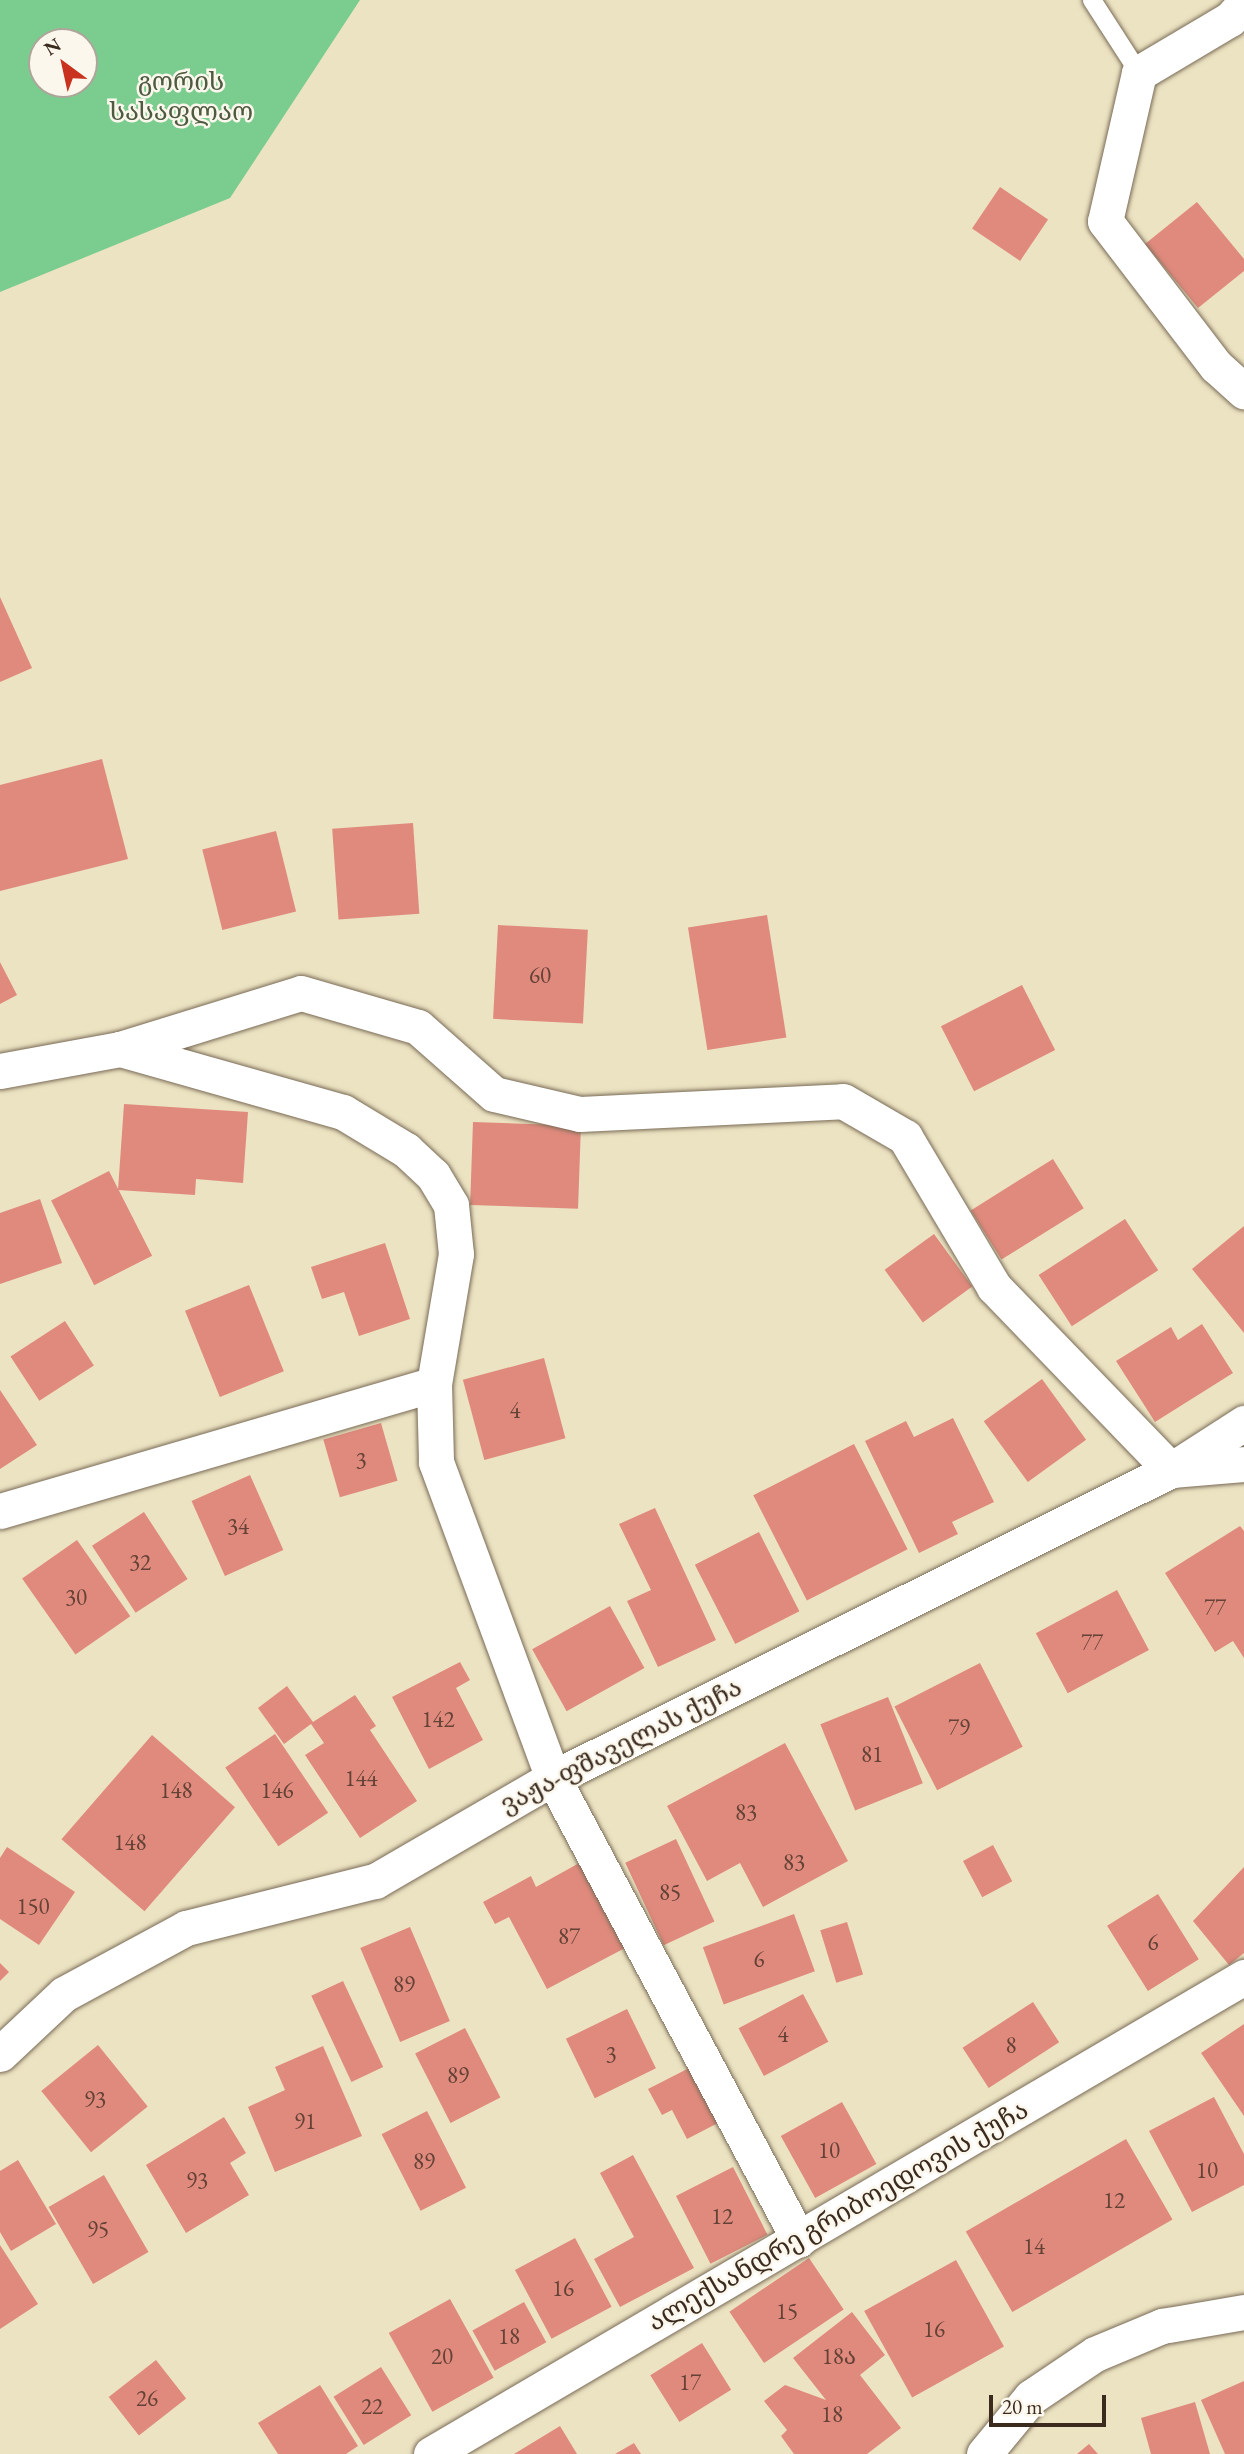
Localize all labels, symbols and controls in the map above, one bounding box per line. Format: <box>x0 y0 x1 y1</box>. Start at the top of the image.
north arrow <box>28 28 98 98</box>
text: N <box>39 32 66 61</box>
park label: გორის სასაფლაო <box>109 66 253 128</box>
house number: 60 <box>529 961 551 989</box>
house number: 4 <box>509 1396 521 1424</box>
house number: 3 <box>355 1446 367 1474</box>
house number: 34 <box>227 1512 249 1540</box>
house number: 32 <box>129 1548 151 1576</box>
house number: 30 <box>65 1583 87 1611</box>
house number: 77 <box>1204 1593 1226 1621</box>
house number: 77 <box>1081 1628 1103 1656</box>
street label: ვაჟა-ფშაველას ქუჩა <box>495 1671 747 1821</box>
house number: 142 <box>421 1705 455 1733</box>
house number: 79 <box>948 1713 970 1741</box>
house number: 81 <box>861 1740 883 1768</box>
house number: 144 <box>344 1764 378 1792</box>
house number: 148 <box>159 1776 193 1804</box>
house number: 146 <box>260 1776 294 1804</box>
house number: 83 <box>735 1798 757 1826</box>
house number: 148 <box>113 1828 147 1856</box>
house number: 83 <box>783 1848 805 1876</box>
house number: 85 <box>659 1878 681 1906</box>
house number: 150 <box>16 1892 50 1920</box>
house number: 87 <box>558 1922 580 1950</box>
house number: 6 <box>1147 1928 1159 1956</box>
house number: 6 <box>753 1945 765 1973</box>
house number: 89 <box>393 1970 415 1998</box>
house number: 4 <box>777 2020 789 2048</box>
house number: 8 <box>1005 2031 1017 2059</box>
house number: 3 <box>605 2040 617 2068</box>
house number: 89 <box>447 2061 469 2089</box>
house number: 93 <box>84 2085 106 2113</box>
street label: ალექსანდრე გრიბოედოვის ქუჩა <box>642 2094 1034 2338</box>
house number: 91 <box>294 2107 316 2135</box>
house number: 10 <box>818 2136 840 2164</box>
house number: 89 <box>413 2147 435 2175</box>
house number: 10 <box>1196 2156 1218 2184</box>
house number: 93 <box>186 2166 208 2194</box>
house number: 12 <box>1103 2186 1125 2214</box>
house number: 12 <box>711 2202 733 2230</box>
house number: 95 <box>87 2215 109 2243</box>
house number: 14 <box>1023 2232 1045 2260</box>
house number: 16 <box>552 2274 574 2302</box>
house number: 15 <box>776 2297 798 2325</box>
house number: 16 <box>923 2315 945 2343</box>
house number: 18 <box>498 2322 520 2350</box>
house number: 20 <box>431 2342 453 2370</box>
house number: 18ა <box>822 2342 856 2370</box>
house number: 17 <box>679 2368 701 2396</box>
scale bar <box>992 2380 1109 2424</box>
house number: 26 <box>136 2384 158 2412</box>
house number: 22 <box>361 2392 383 2420</box>
text: 20 m <box>1002 2393 1043 2420</box>
house number: 18 <box>821 2400 843 2428</box>

